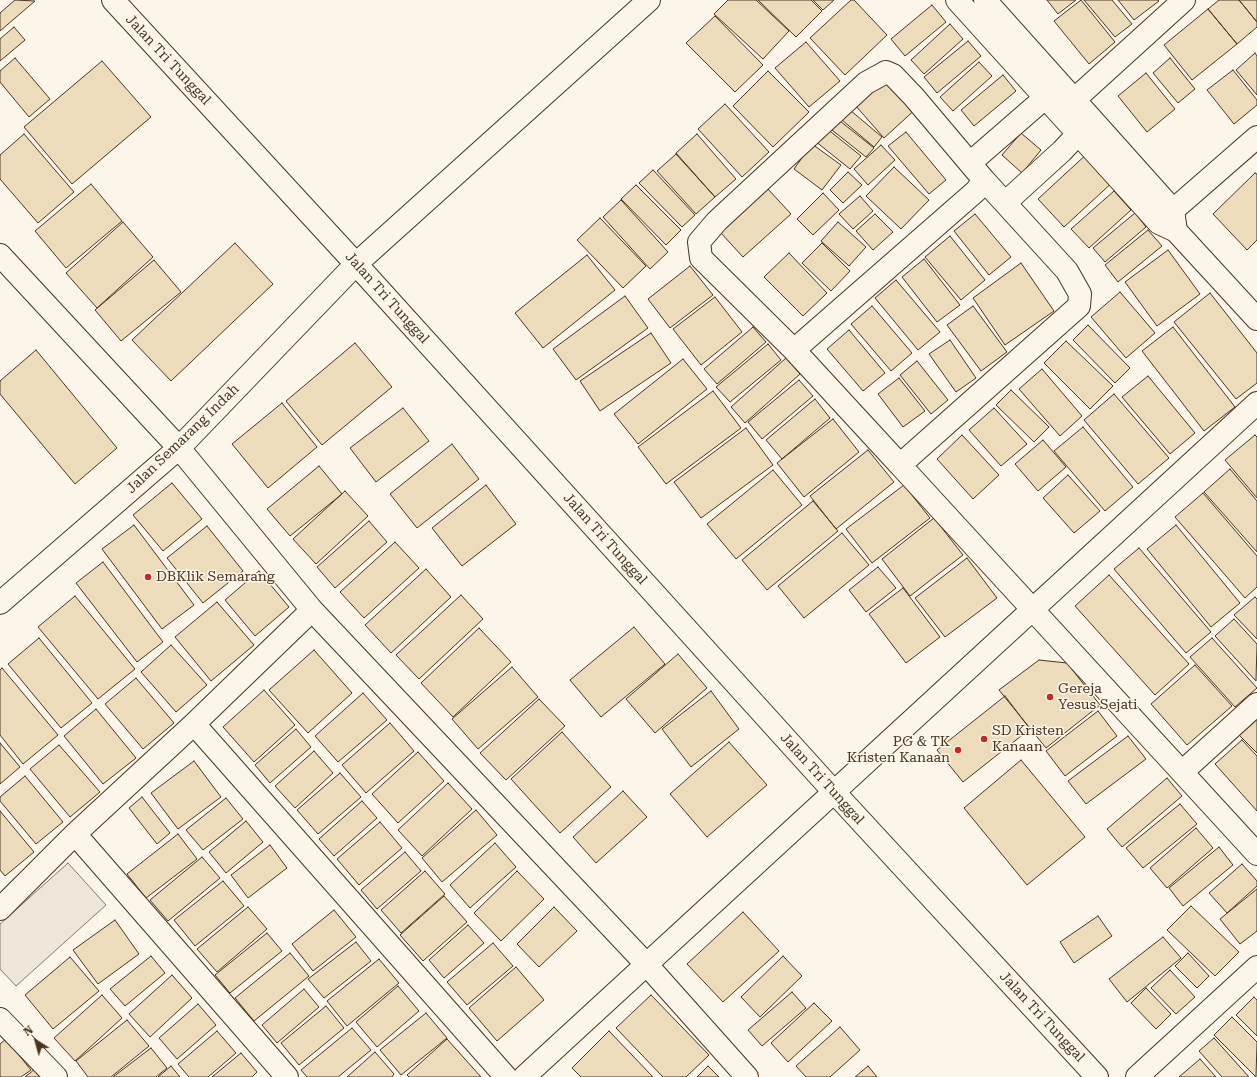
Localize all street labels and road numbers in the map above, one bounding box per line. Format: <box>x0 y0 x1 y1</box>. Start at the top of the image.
street label: Jalan Tri Tunggal <box>122 11 214 109</box>
street label: Jalan Tri Tunggal <box>341 249 433 347</box>
street label: Jalan Semarang Indah <box>123 381 243 497</box>
street label: Jalan Tri Tunggal <box>559 490 651 588</box>
street label: Jalan Tri Tunggal <box>776 730 868 828</box>
street label: Jalan Tri Tunggal <box>996 968 1088 1066</box>

